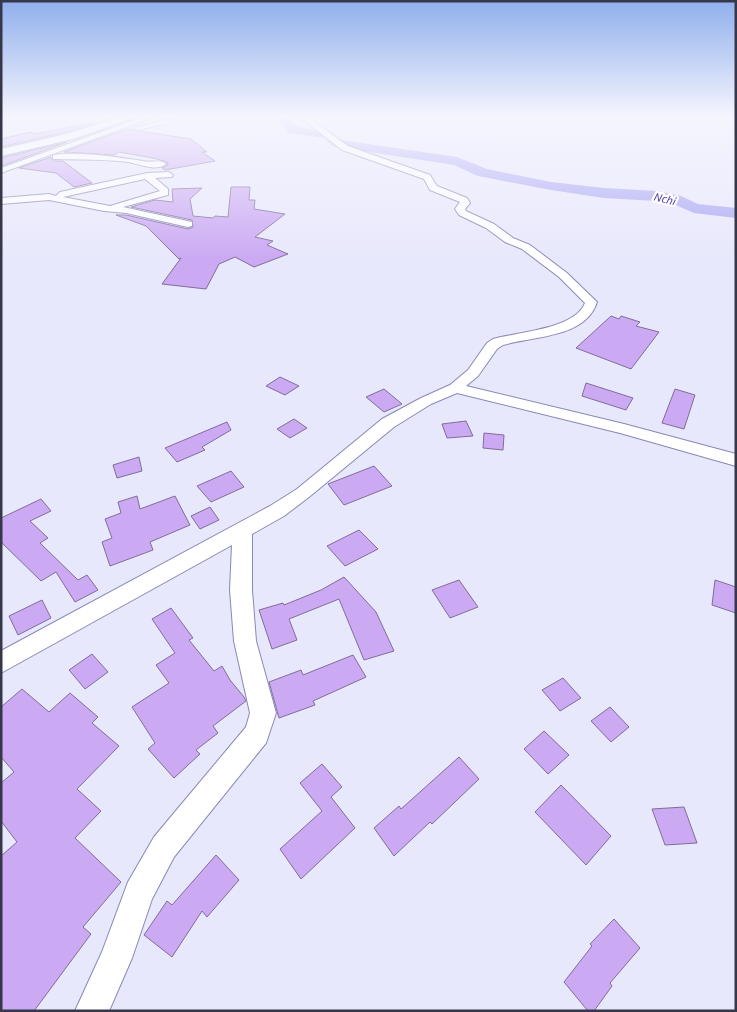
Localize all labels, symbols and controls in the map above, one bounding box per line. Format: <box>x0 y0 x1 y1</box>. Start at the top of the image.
water label: Nchi <box>653 189 678 208</box>

